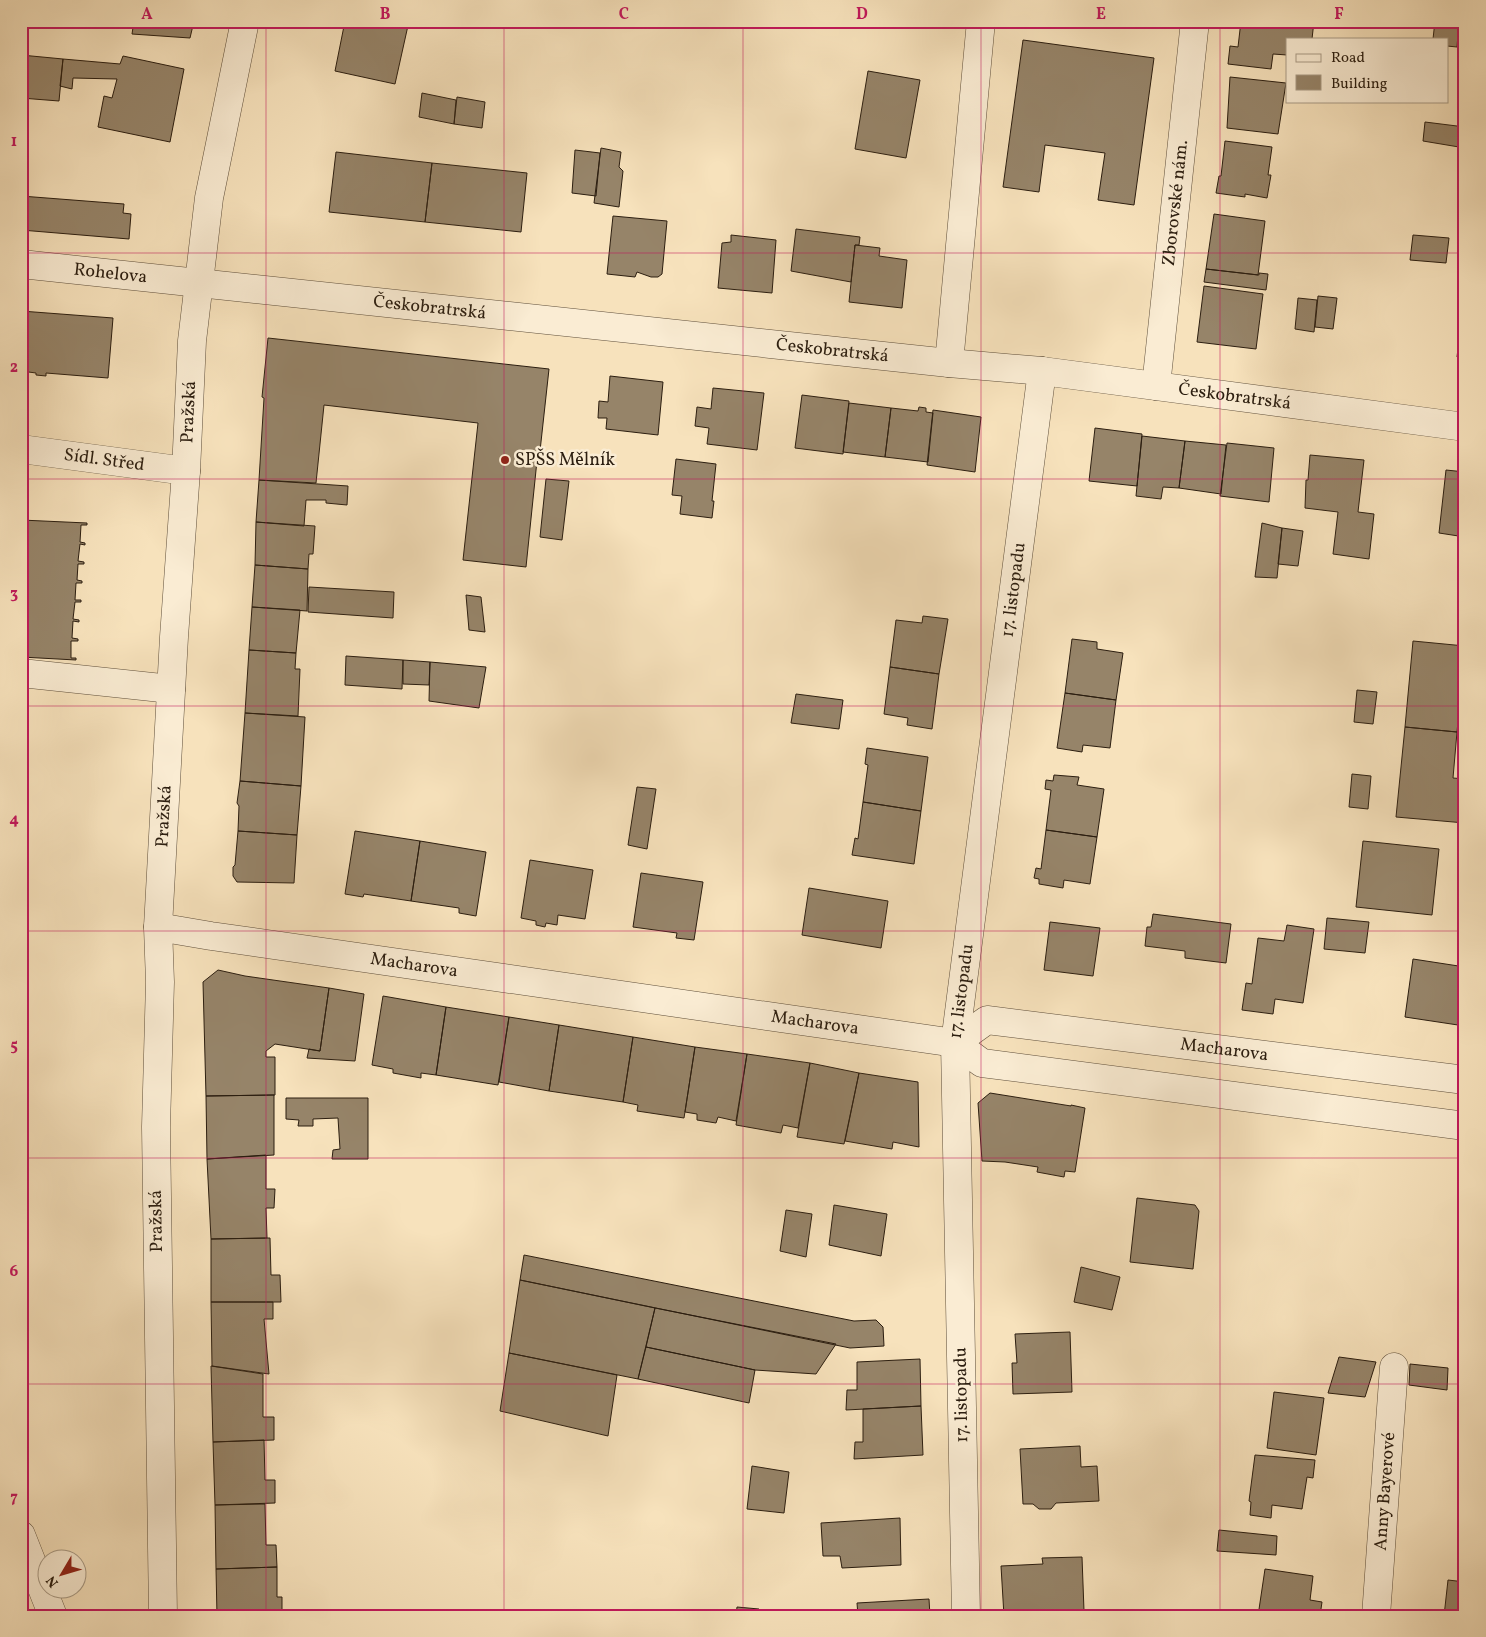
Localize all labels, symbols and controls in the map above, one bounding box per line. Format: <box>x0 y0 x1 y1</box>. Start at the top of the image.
text: A <box>141 4 153 26</box>
text: B <box>380 4 391 26</box>
text: C <box>619 4 629 26</box>
text: D <box>856 4 868 26</box>
text: E <box>1096 4 1106 26</box>
text: F <box>1334 4 1344 26</box>
legend <box>1286 38 1448 102</box>
text: Road <box>1331 48 1365 69</box>
text: Building <box>1331 74 1388 95</box>
text: 1 <box>11 131 17 153</box>
street label: Zborovské nám. <box>1156 139 1195 267</box>
street label: Rohelova <box>72 257 149 290</box>
street label: Českobratrská <box>372 289 487 326</box>
street label: Českobratrská <box>775 332 890 369</box>
text: 2 <box>10 357 18 379</box>
street label: Českobratrská <box>1177 377 1293 416</box>
street label: Pražská <box>175 380 203 444</box>
street label: Sídl. Střed <box>62 442 146 478</box>
place label: SPŠS Mělník <box>515 448 615 473</box>
marker: SPŠS Mělník <box>499 454 511 466</box>
street label: 17. listopadu <box>995 541 1032 639</box>
text: 3 <box>10 583 18 605</box>
street label: Pražská <box>150 784 178 848</box>
text: 4 <box>9 809 19 831</box>
street label: 17. listopadu <box>943 943 980 1041</box>
street label: Macharova <box>369 947 460 984</box>
street label: Macharova <box>769 1004 861 1042</box>
street label: Macharova <box>1179 1032 1270 1068</box>
text: 5 <box>10 1035 18 1057</box>
street label: Pražská <box>144 1190 170 1252</box>
text: 6 <box>10 1261 19 1283</box>
street label: 17. listopadu <box>949 1347 975 1443</box>
street label: Anny Bayerové <box>1368 1431 1402 1552</box>
text: 7 <box>10 1487 18 1509</box>
north arrow <box>38 1550 88 1600</box>
text: N <box>42 1571 64 1591</box>

